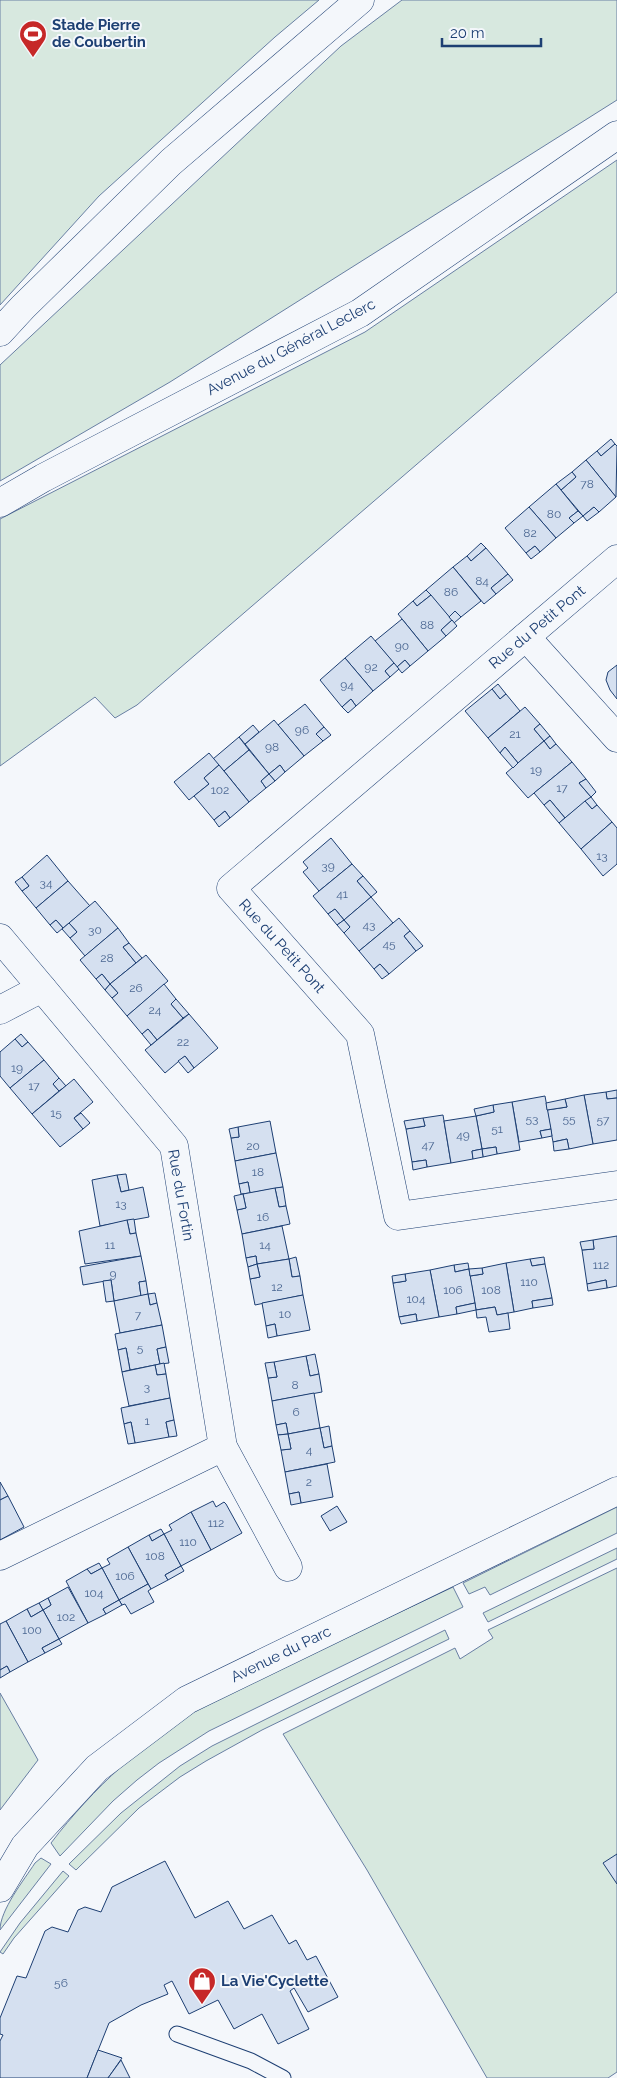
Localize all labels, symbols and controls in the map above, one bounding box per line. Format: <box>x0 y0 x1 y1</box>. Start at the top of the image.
scale bar <box>442 15 541 47</box>
place label: Stade Pierre de Coubertin <box>52 16 146 51</box>
sports icon: Stade Pierre de Coubertin <box>18 19 48 58</box>
text: 20 m <box>450 24 485 42</box>
street label: Avenue du Général Leclerc <box>204 295 378 399</box>
house number: 78 <box>580 477 594 491</box>
house number: 80 <box>547 507 561 521</box>
house number: 82 <box>523 526 537 540</box>
house number: 84 <box>475 574 489 588</box>
street label: Rue du Petit Pont <box>485 581 589 673</box>
house number: 86 <box>444 585 458 599</box>
house number: 88 <box>420 618 434 632</box>
house number: 90 <box>395 639 409 653</box>
house number: 92 <box>364 660 378 674</box>
house number: 94 <box>340 678 354 692</box>
house number: 96 <box>295 723 309 737</box>
house number: 21 <box>509 727 521 741</box>
house number: 98 <box>265 740 279 754</box>
house number: 19 <box>530 763 542 777</box>
house number: 17 <box>556 781 568 795</box>
house number: 102 <box>211 783 229 797</box>
house number: 13 <box>596 849 608 863</box>
house number: 39 <box>321 859 335 873</box>
house number: 34 <box>40 876 53 890</box>
house number: 41 <box>336 887 348 901</box>
street label: Rue du Petit Pont <box>235 895 329 997</box>
house number: 43 <box>363 918 375 932</box>
house number: 30 <box>88 923 102 937</box>
house number: 45 <box>382 937 396 951</box>
house number: 28 <box>100 951 114 965</box>
house number: 26 <box>129 981 143 995</box>
house number: 24 <box>149 1003 162 1017</box>
house number: 22 <box>177 1035 189 1049</box>
house number: 19 <box>11 1061 23 1075</box>
house number: 17 <box>28 1079 40 1093</box>
house number: 15 <box>50 1106 62 1120</box>
house number: 53 <box>526 1112 538 1126</box>
house number: 55 <box>562 1112 576 1126</box>
house number: 57 <box>597 1113 610 1127</box>
house number: 51 <box>491 1122 503 1136</box>
house number: 49 <box>456 1128 470 1142</box>
house number: 47 <box>422 1138 435 1152</box>
house number: 20 <box>246 1139 260 1153</box>
street label: Rue du Fortin <box>164 1148 198 1242</box>
house number: 18 <box>252 1165 264 1179</box>
house number: 13 <box>115 1197 127 1211</box>
house number: 16 <box>257 1210 269 1224</box>
house number: 11 <box>105 1238 115 1252</box>
house number: 14 <box>259 1238 271 1252</box>
house number: 112 <box>593 1258 609 1272</box>
house number: 9 <box>109 1267 117 1281</box>
house number: 110 <box>520 1275 538 1289</box>
house number: 12 <box>271 1280 283 1294</box>
house number: 106 <box>443 1283 463 1297</box>
house number: 108 <box>481 1283 501 1297</box>
house number: 104 <box>406 1292 426 1306</box>
house number: 10 <box>279 1307 291 1321</box>
house number: 7 <box>135 1308 142 1322</box>
house number: 5 <box>137 1341 144 1355</box>
house number: 8 <box>291 1378 299 1392</box>
house number: 3 <box>144 1380 150 1394</box>
house number: 6 <box>292 1405 300 1419</box>
house number: 1 <box>144 1414 150 1428</box>
house number: 4 <box>306 1443 313 1457</box>
house number: 2 <box>306 1475 312 1489</box>
house number: 112 <box>208 1516 224 1530</box>
house number: 110 <box>179 1535 197 1549</box>
house number: 108 <box>145 1549 165 1563</box>
house number: 106 <box>115 1569 135 1583</box>
house number: 104 <box>84 1586 104 1600</box>
house number: 102 <box>57 1610 75 1624</box>
street label: Avenue du Parc <box>228 1622 334 1686</box>
house number: 100 <box>22 1623 42 1637</box>
shop icon: La Vie'Cyclette <box>187 1966 217 2005</box>
place label: La Vie'Cyclette <box>221 1972 328 1990</box>
house number: 56 <box>54 1976 68 1990</box>

